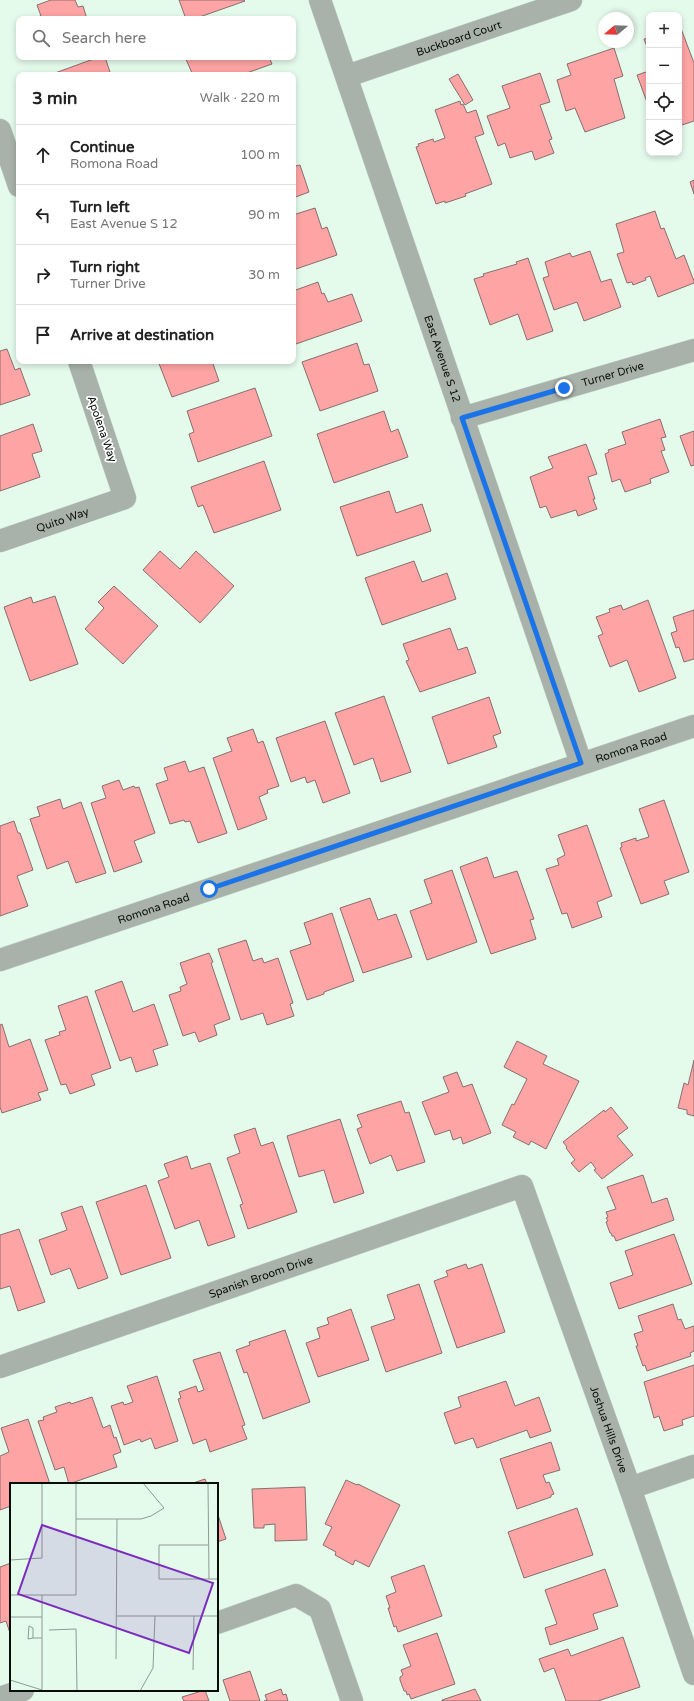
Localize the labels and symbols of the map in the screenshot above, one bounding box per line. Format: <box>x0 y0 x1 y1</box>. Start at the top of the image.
north arrow <box>598 12 634 48</box>
street label: Buckboard Court <box>414 18 503 59</box>
street label: East Avenue S 12 <box>422 313 464 404</box>
street label: Turner Drive <box>580 359 645 389</box>
route end <box>555 379 573 397</box>
street label: Apolena Way <box>85 394 119 464</box>
street label: Quito Way <box>34 504 90 535</box>
street label: Romona Road <box>594 729 669 765</box>
route start <box>200 880 218 898</box>
street label: Romona Road <box>116 890 191 926</box>
street label: Spanish Broom Drive <box>207 1253 315 1301</box>
street label: Joshua Hills Drive <box>588 1384 631 1475</box>
inset map <box>10 1483 218 1691</box>

